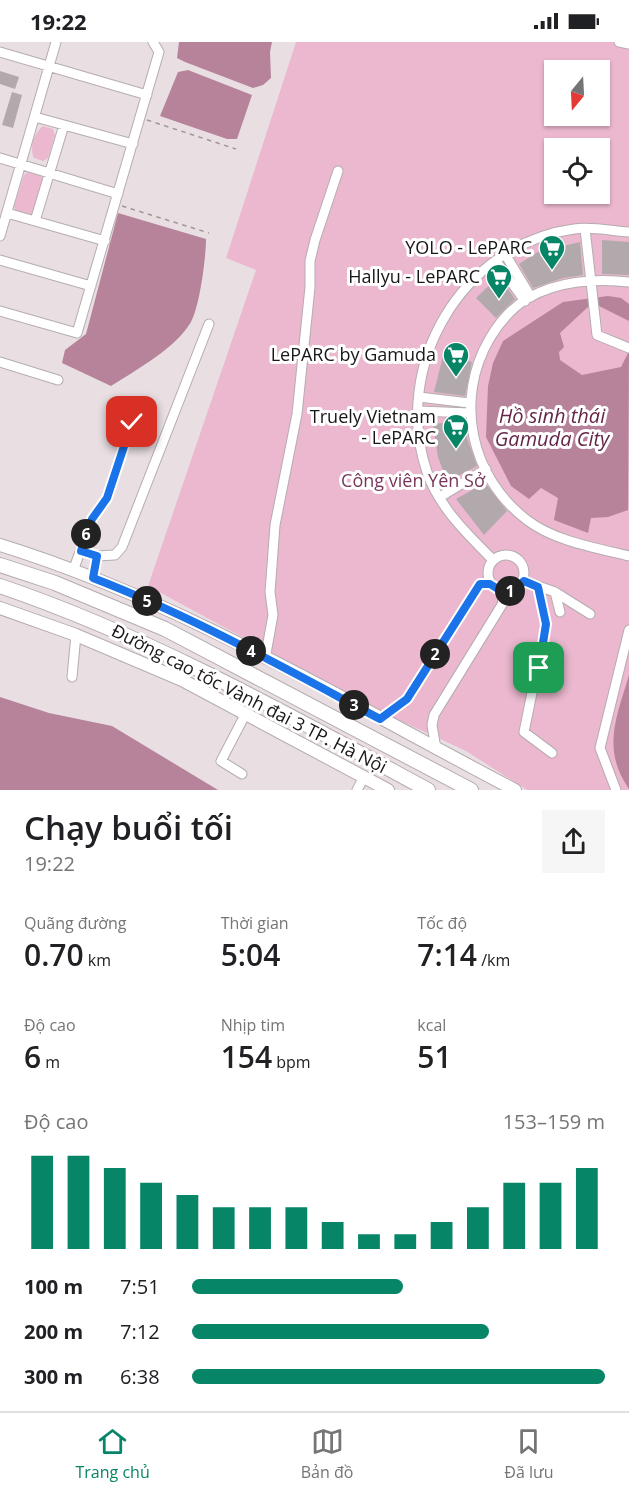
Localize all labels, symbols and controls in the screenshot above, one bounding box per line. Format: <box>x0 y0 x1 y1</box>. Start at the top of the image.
text: 19:22 <box>30 6 87 36</box>
north arrow <box>544 60 610 126</box>
map controls <box>544 60 610 204</box>
button: locate <box>544 138 610 204</box>
supermarket icon: YOLO - LePARC <box>537 233 567 271</box>
place label: YOLO - LePARC <box>405 235 532 259</box>
supermarket icon: Hallyu - LePARC <box>484 262 514 300</box>
place label: Hallyu - LePARC <box>348 264 480 288</box>
supermarket icon: LePARC by Gamuda <box>441 340 471 378</box>
place label: LePARC by Gamuda <box>271 342 436 366</box>
pin <box>106 396 157 447</box>
water label: Hồ sinh thái Gamuda City <box>495 402 611 452</box>
place label: Truely Vietnam - LePARC <box>310 404 436 449</box>
icon: check <box>115 405 148 438</box>
supermarket icon: Truely Vietnam - LePARC <box>441 412 471 450</box>
park label: Công viên Yên Sở <box>341 468 486 492</box>
pin: 6 <box>71 519 101 549</box>
text: 6 <box>81 523 91 545</box>
pin: 1 <box>495 576 525 606</box>
text: 1 <box>505 580 515 602</box>
pin: 5 <box>132 586 162 616</box>
text: 5 <box>142 590 152 612</box>
street label: Đường cao tốc Vành đai 3 TP. Hà Nội <box>108 620 390 778</box>
pin: 4 <box>236 636 266 666</box>
pin: 2 <box>420 639 450 669</box>
text: 4 <box>246 640 256 662</box>
pin <box>513 642 564 693</box>
text: 2 <box>430 643 440 665</box>
icon: arrive <box>522 651 555 684</box>
pin: 3 <box>339 690 369 720</box>
text: Chạy buổi tối <box>24 805 233 850</box>
button: share <box>542 810 605 873</box>
text: 19:22 <box>24 850 75 877</box>
text: Quãng đường <box>24 912 127 934</box>
text: Thời gian <box>221 912 289 934</box>
text: Tốc độ <box>417 912 467 934</box>
text: 0.70 <box>24 934 84 975</box>
text: 5:04 <box>221 934 280 975</box>
text: 7:14 <box>417 934 477 975</box>
text: km <box>84 949 111 971</box>
text: /km <box>477 949 510 971</box>
text: Độ cao <box>24 1014 76 1036</box>
text: Nhịp tim <box>221 1014 285 1036</box>
text: kcal <box>417 1014 446 1036</box>
text: 6 <box>24 1036 41 1077</box>
text: 154 <box>221 1036 272 1077</box>
text: 51 <box>417 1036 452 1077</box>
text: m <box>41 1051 60 1073</box>
text: bpm <box>272 1051 311 1073</box>
text: Độ cao <box>24 1108 88 1135</box>
text: 153–159 m <box>503 1108 605 1135</box>
text: 100 m <box>24 1273 83 1300</box>
text: 7:51 <box>120 1273 160 1300</box>
text: 200 m <box>24 1318 83 1345</box>
text: 7:12 <box>120 1318 160 1345</box>
text: 300 m <box>24 1363 83 1390</box>
text: 6:38 <box>120 1363 160 1390</box>
tab: Trang chủ <box>76 1425 150 1483</box>
tab: Bản đồ <box>301 1425 353 1483</box>
tab: Đã lưu <box>504 1425 553 1483</box>

